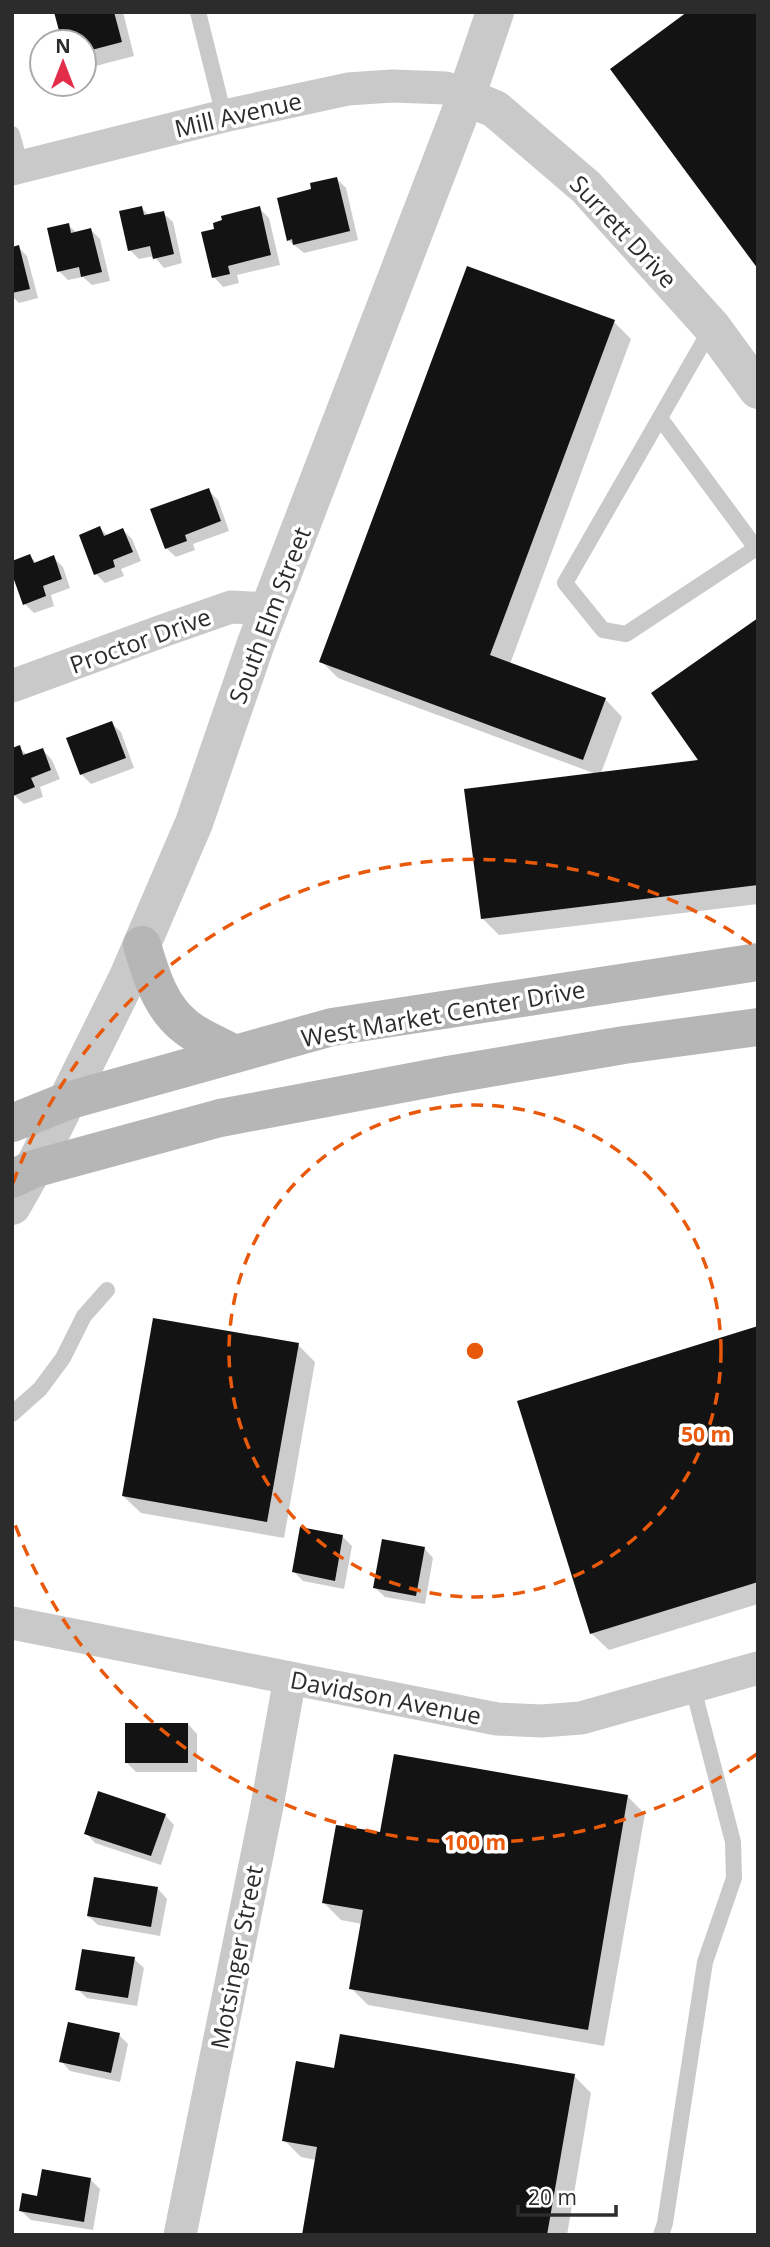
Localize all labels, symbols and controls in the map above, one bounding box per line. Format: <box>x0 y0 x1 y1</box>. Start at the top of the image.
north arrow <box>28 28 98 98</box>
text: N <box>55 33 71 59</box>
street label: Mill Avenue <box>171 83 305 145</box>
street label: Surrett Drive <box>563 167 685 295</box>
street label: South Elm Street <box>220 522 318 708</box>
street label: Proctor Drive <box>65 599 215 681</box>
street label: West Market Center Drive <box>299 972 587 1054</box>
centre of rings <box>463 1339 487 1363</box>
text: 50 m <box>681 1420 731 1448</box>
street label: Davidson Avenue <box>288 1662 484 1732</box>
text: 100 m <box>444 1828 506 1856</box>
street label: Motsinger Street <box>202 1862 270 2052</box>
scale bar <box>518 2174 616 2218</box>
text: 20 m <box>528 2183 577 2211</box>

